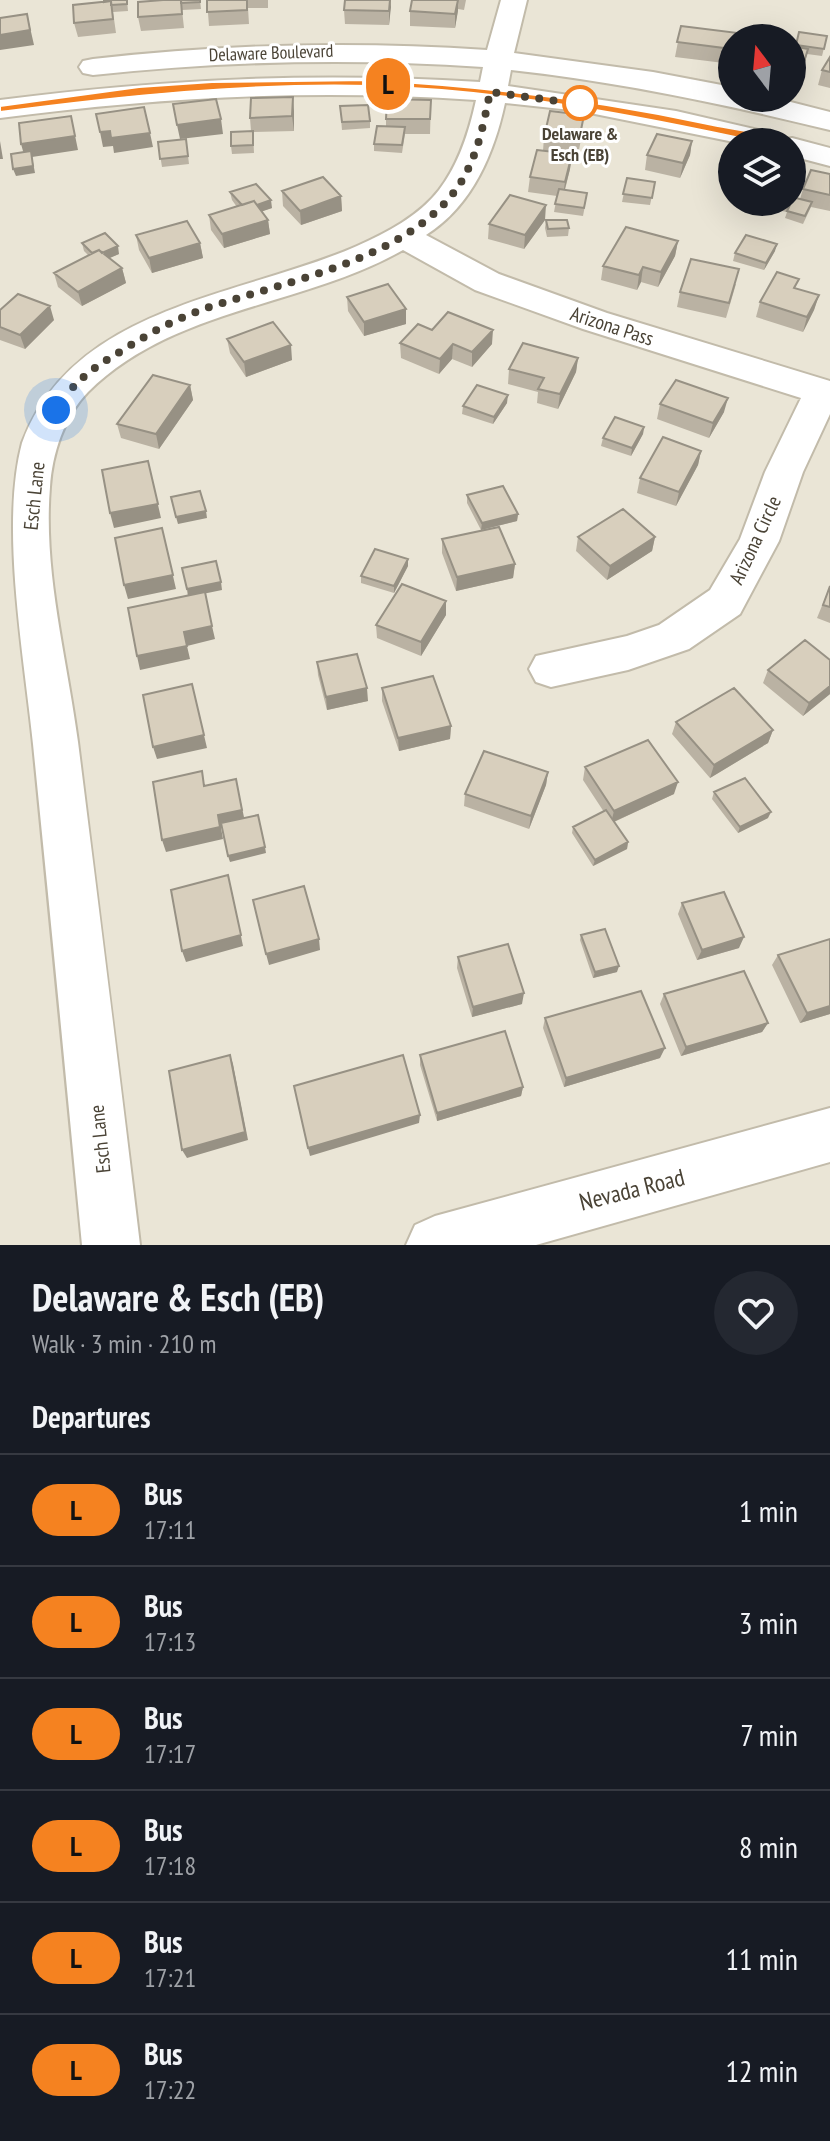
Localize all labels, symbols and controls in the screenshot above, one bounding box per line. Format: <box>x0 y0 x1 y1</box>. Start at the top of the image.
north arrow <box>718 24 806 112</box>
map controls <box>718 24 806 216</box>
street label: Delaware Boulevard <box>208 39 334 66</box>
line badge: L <box>362 58 414 110</box>
text: L <box>382 65 394 102</box>
marker: Delaware & Esch (EB) <box>563 86 597 120</box>
place label: Delaware & Esch (EB) <box>542 122 618 166</box>
button: layers <box>718 128 806 216</box>
street label: Arizona Pass <box>567 300 657 352</box>
your location <box>36 390 76 430</box>
street label: Esch Lane <box>17 461 51 531</box>
street label: Arizona Circle <box>723 491 787 589</box>
street label: Esch Lane <box>83 1104 117 1174</box>
street label: Nevada Road <box>576 1161 688 1218</box>
button: heart <box>714 1271 798 1355</box>
text: Delaware & Esch (EB) <box>32 1272 324 1321</box>
text: Walk · 3 min · 210 m <box>32 1327 216 1360</box>
text: Departures <box>32 1397 150 1436</box>
text: Bus <box>144 1474 183 1513</box>
text: L <box>70 1491 82 1528</box>
text: 1 min <box>739 1491 798 1530</box>
text: 17:11 <box>144 1513 196 1546</box>
text: Bus <box>144 1586 183 1625</box>
text: L <box>70 1603 82 1640</box>
text: 3 min <box>739 1603 798 1642</box>
text: 17:13 <box>144 1625 196 1658</box>
text: Bus <box>144 1698 183 1737</box>
text: L <box>70 1715 82 1752</box>
text: 7 min <box>740 1715 798 1754</box>
text: 17:17 <box>144 1737 196 1770</box>
text: Bus <box>144 1810 183 1849</box>
text: L <box>70 1827 82 1864</box>
text: 8 min <box>739 1827 798 1866</box>
text: 17:18 <box>144 1849 196 1882</box>
text: Bus <box>144 1922 183 1961</box>
text: L <box>70 1939 82 1976</box>
text: 11 min <box>725 1939 798 1978</box>
text: 17:21 <box>144 1961 196 1994</box>
text: Bus <box>144 2034 183 2073</box>
text: L <box>70 2051 82 2088</box>
text: 12 min <box>725 2051 798 2090</box>
text: 17:22 <box>144 2073 196 2106</box>

